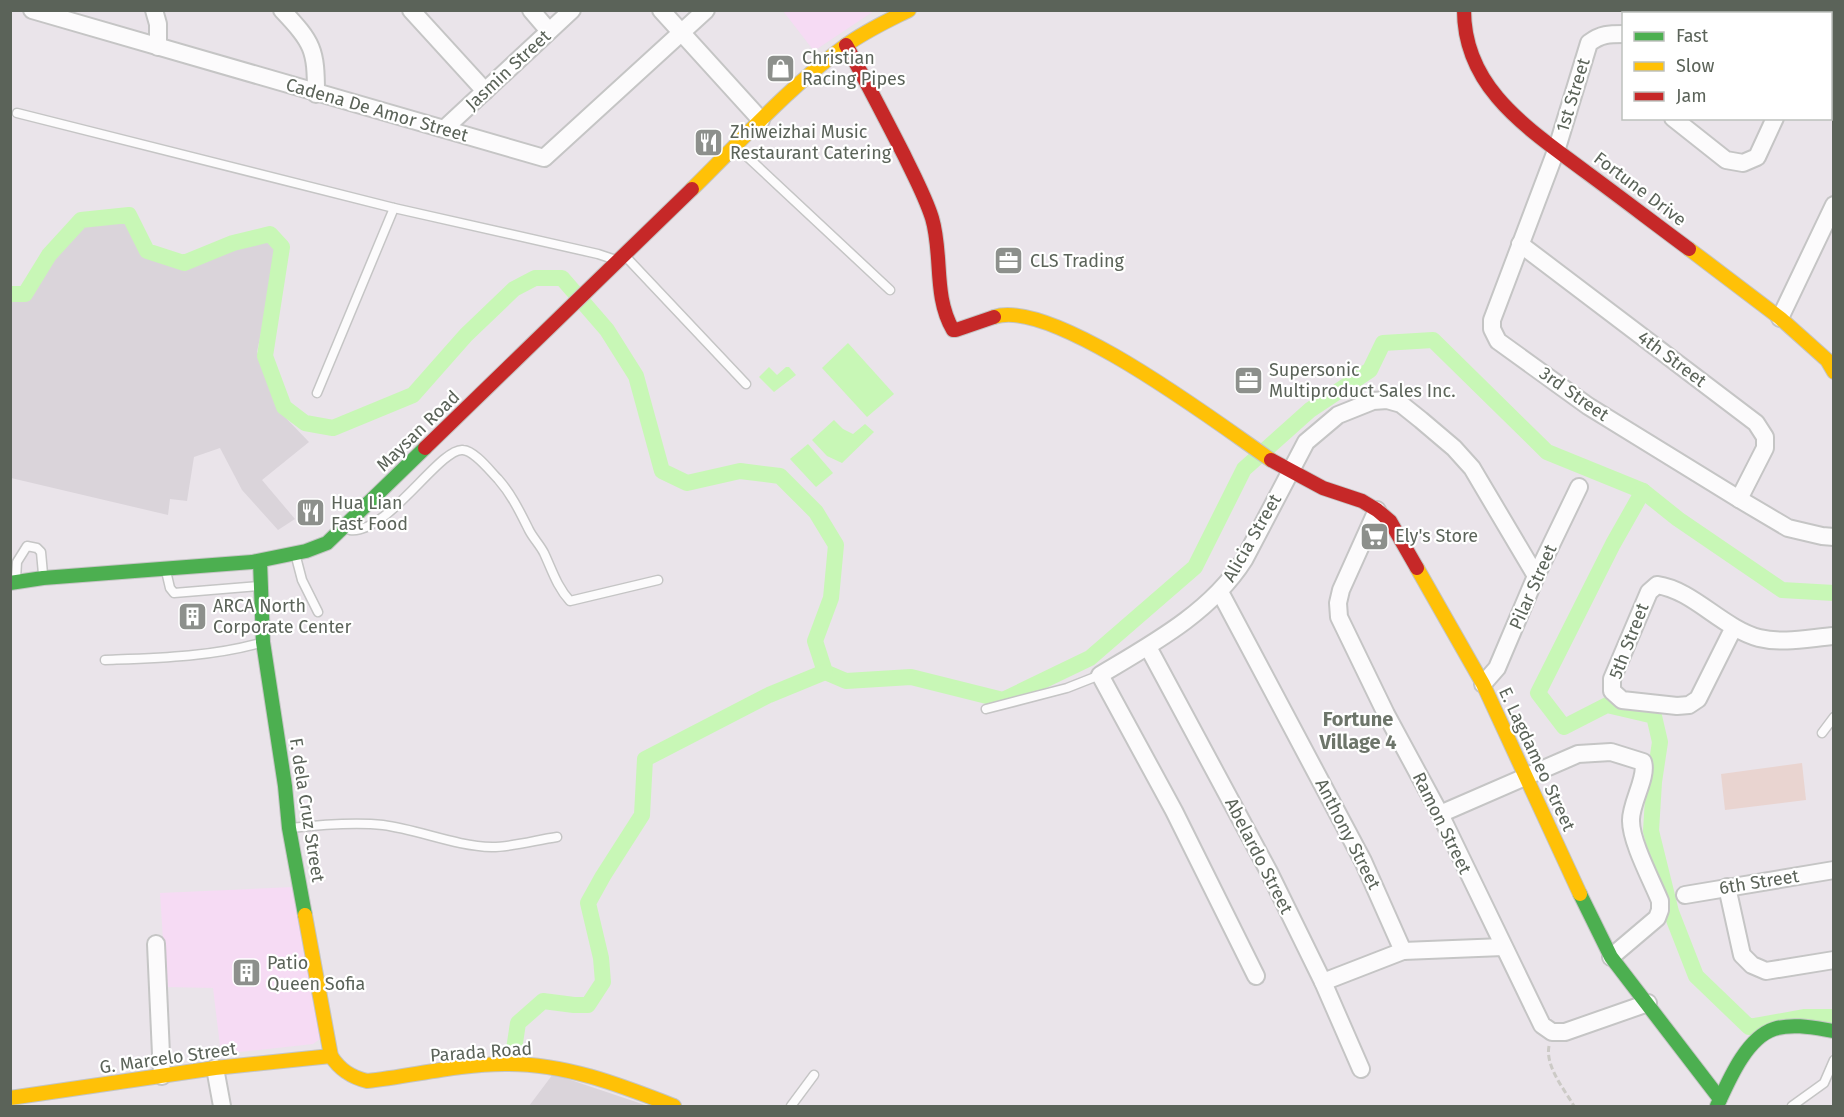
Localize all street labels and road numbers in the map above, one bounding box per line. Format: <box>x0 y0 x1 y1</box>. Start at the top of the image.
street label: Jasmin Street <box>461 25 555 115</box>
street label: 1st Street <box>1551 55 1595 135</box>
street label: Cadena De Amor Street <box>283 73 471 147</box>
street label: Fortune Drive <box>1589 147 1691 231</box>
street label: 4th Street <box>1633 326 1711 392</box>
street label: 3rd Street <box>1535 362 1613 426</box>
street label: Maysan Road <box>372 386 464 476</box>
street label: Alicia Street <box>1218 490 1286 586</box>
street label: Pilar Street <box>1504 540 1562 633</box>
street label: 5th Street <box>1604 599 1654 682</box>
street label: E. Lagdameo Street <box>1494 684 1580 835</box>
street label: F. dela Cruz Street <box>285 736 329 884</box>
street label: Ramon Street <box>1408 768 1476 878</box>
street label: Anthony Street <box>1311 775 1386 893</box>
street label: Abelardo Street <box>1220 794 1298 918</box>
street label: 6th Street <box>1718 865 1801 899</box>
street label: G. Marcelo Street <box>98 1037 238 1078</box>
street label: Parada Road <box>429 1037 533 1067</box>

